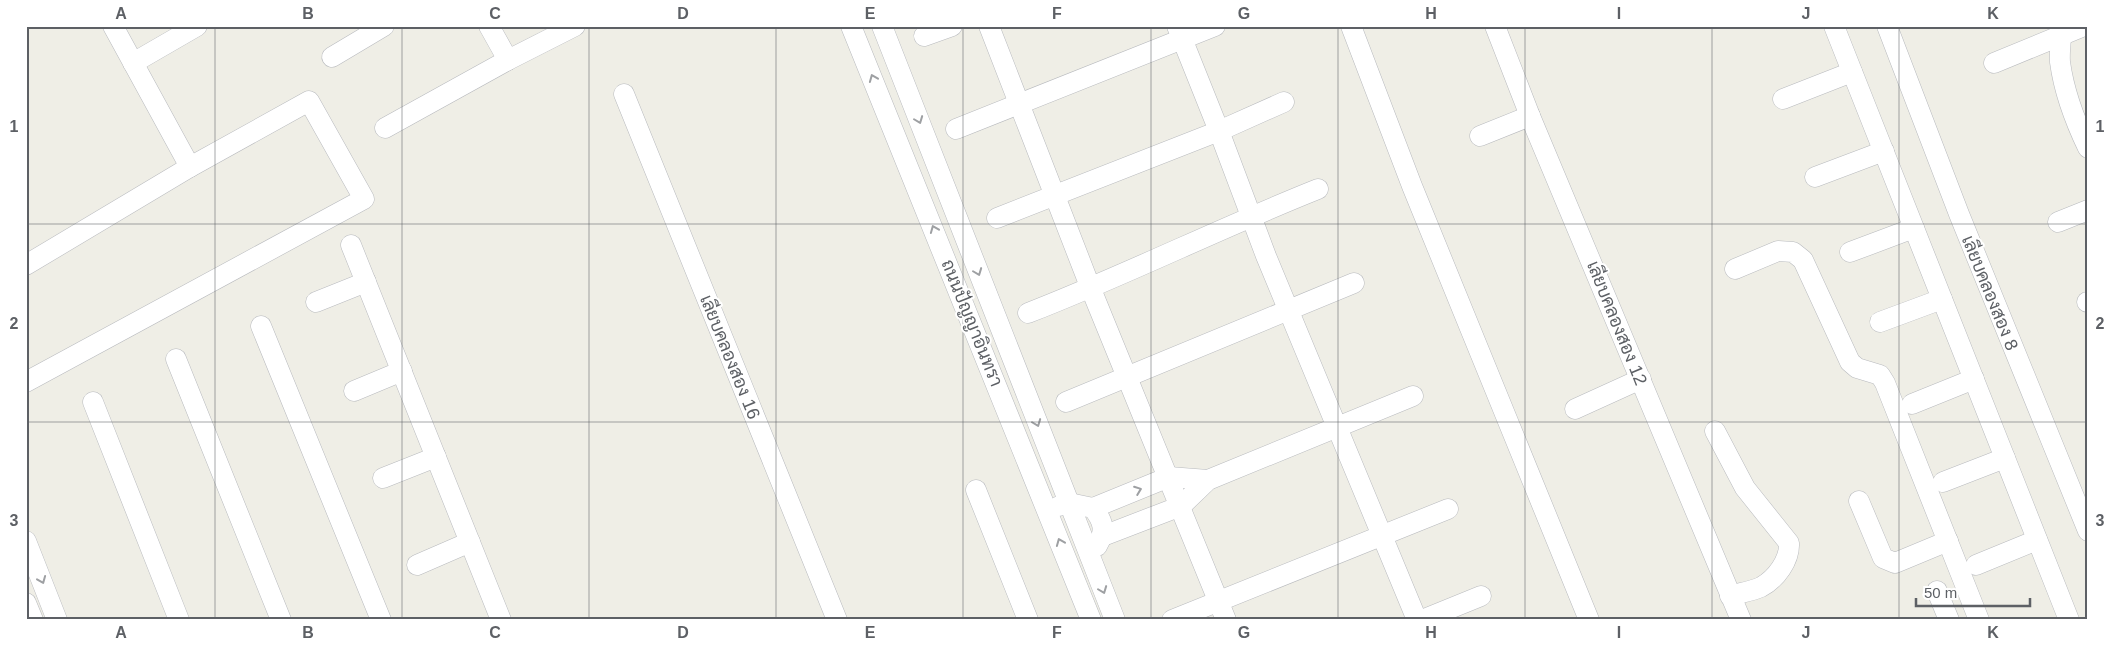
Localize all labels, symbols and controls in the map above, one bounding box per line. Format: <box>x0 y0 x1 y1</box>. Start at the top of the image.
text: A <box>115 5 127 22</box>
text: B <box>302 5 314 22</box>
text: C <box>489 5 501 22</box>
text: D <box>677 5 689 22</box>
text: E <box>865 5 876 22</box>
text: F <box>1052 5 1062 22</box>
text: G <box>1238 5 1250 22</box>
text: H <box>1425 5 1437 22</box>
text: I <box>1617 5 1621 22</box>
text: J <box>1802 5 1810 22</box>
text: K <box>1987 5 1999 22</box>
one-way arrow <box>868 75 878 83</box>
one-way arrow <box>913 116 923 124</box>
text: 1 <box>10 118 19 135</box>
text: 1 <box>2096 118 2105 135</box>
one-way arrow <box>930 225 941 234</box>
street label: เลียบคลองสอง 8 <box>1958 231 2025 353</box>
street label: ถนนปัญญาอินทรา <box>936 256 1008 390</box>
street label: เลียบคลองสอง 12 <box>1583 257 1654 388</box>
one-way arrow <box>972 267 982 276</box>
street label: เลียบคลองสอง 16 <box>696 291 767 422</box>
text: 2 <box>10 315 19 332</box>
text: 2 <box>2096 315 2105 332</box>
one-way arrow <box>1031 418 1042 427</box>
one-way arrow <box>1134 485 1142 495</box>
text: 3 <box>10 512 19 529</box>
text: 3 <box>2096 512 2105 529</box>
one-way arrow <box>1056 538 1066 547</box>
one-way arrow <box>36 575 46 584</box>
scale bar <box>1916 576 2030 608</box>
text: 50 m <box>1924 584 1957 601</box>
one-way arrow <box>1098 586 1108 594</box>
text: A <box>115 624 127 641</box>
text: B <box>302 624 314 641</box>
text: C <box>489 624 501 641</box>
text: D <box>677 624 689 641</box>
text: E <box>865 624 876 641</box>
text: F <box>1052 624 1062 641</box>
text: G <box>1238 624 1250 641</box>
text: H <box>1425 624 1437 641</box>
text: I <box>1617 624 1621 641</box>
text: J <box>1802 624 1810 641</box>
text: K <box>1987 624 1999 641</box>

